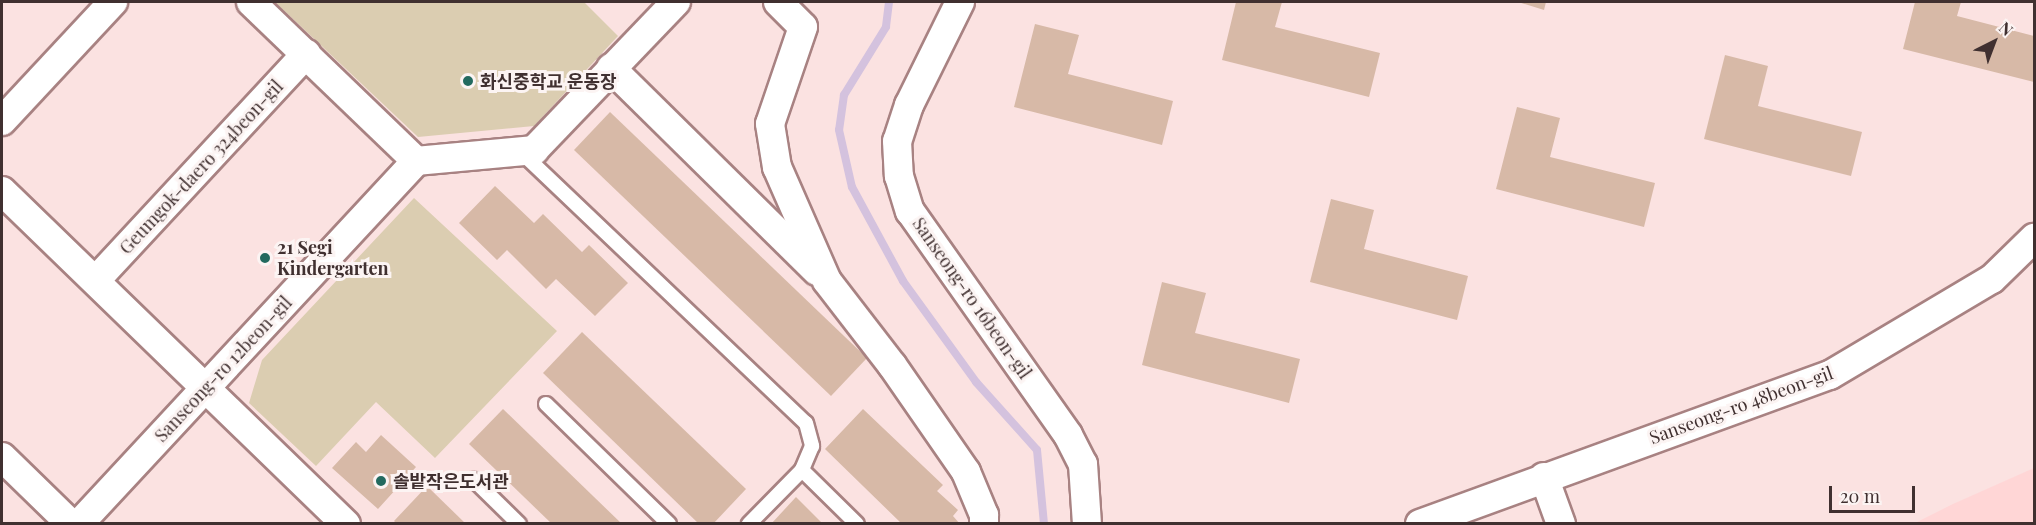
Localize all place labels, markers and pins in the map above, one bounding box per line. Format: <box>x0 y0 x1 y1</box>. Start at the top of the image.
place label: 화신중학교 운동장 <box>480 70 617 92</box>
marker: 화신중학교 운동장 <box>461 74 475 88</box>
place label: 21 Segi Kindergarten <box>277 237 388 280</box>
marker: 21 Segi Kindergarten <box>258 251 272 265</box>
place label: 솔밭작은도서관 <box>393 470 509 492</box>
marker: 솔밭작은도서관 <box>374 474 388 488</box>

